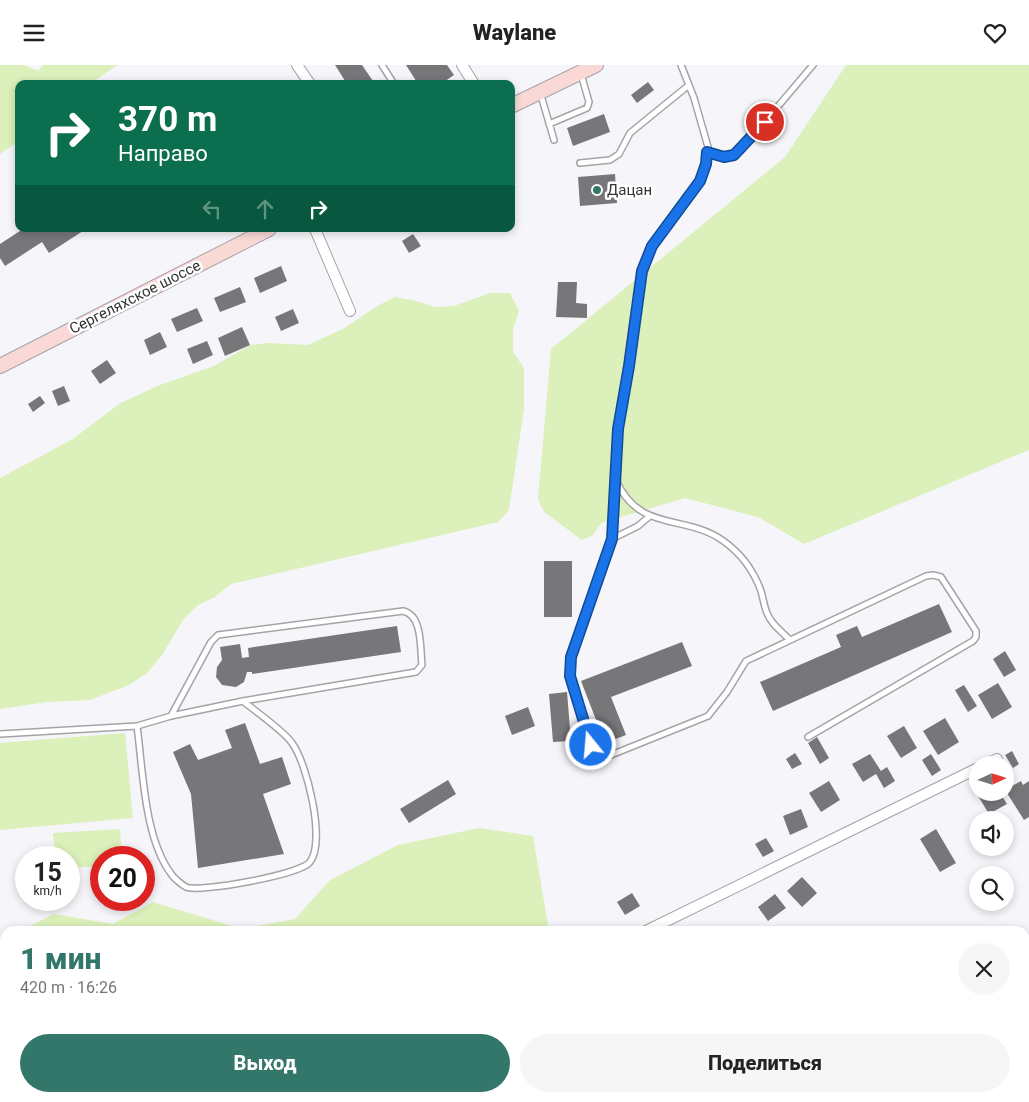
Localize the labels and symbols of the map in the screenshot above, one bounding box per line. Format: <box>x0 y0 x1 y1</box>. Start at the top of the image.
pin <box>744 101 786 143</box>
place label: Дацан <box>607 181 652 199</box>
marker: Дацан <box>591 184 603 196</box>
street label: Сергеляхское шоссе <box>66 256 204 338</box>
position arrow <box>564 718 616 770</box>
north arrow <box>969 756 1014 801</box>
speed limit sign: 20 <box>90 846 155 911</box>

